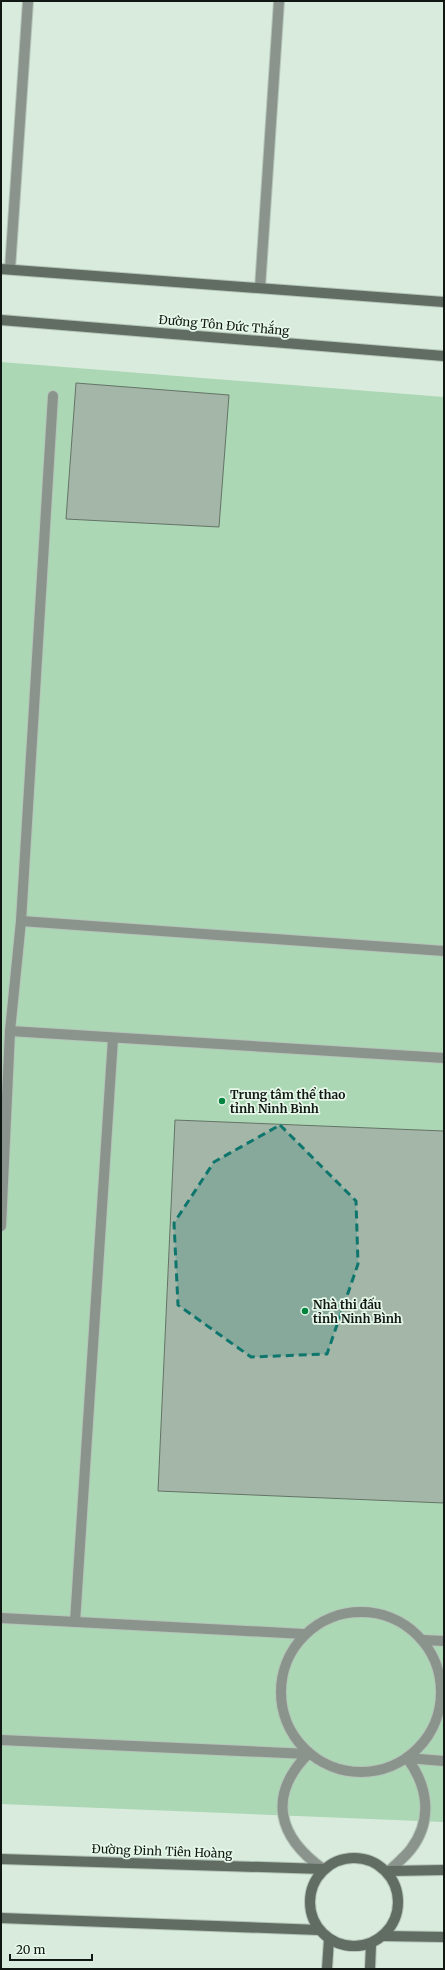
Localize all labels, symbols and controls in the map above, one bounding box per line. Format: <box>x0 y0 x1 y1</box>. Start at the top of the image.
street label: Đường Tôn Đức Thắng <box>158 310 291 338</box>
place label: Trung tâm thể thao tỉnh Ninh Bình <box>230 1087 345 1116</box>
marker: Trung tâm thể thao tỉnh Ninh Bình <box>217 1096 227 1106</box>
place label: Nhà thi đấu tỉnh Ninh Bình <box>313 1297 402 1326</box>
marker: Nhà thi đấu tỉnh Ninh Bình <box>300 1306 310 1316</box>
street label: Đường Đinh Tiên Hoàng <box>91 1841 233 1861</box>
scale bar <box>10 1936 92 1962</box>
text: 20 m <box>16 1942 45 1957</box>

